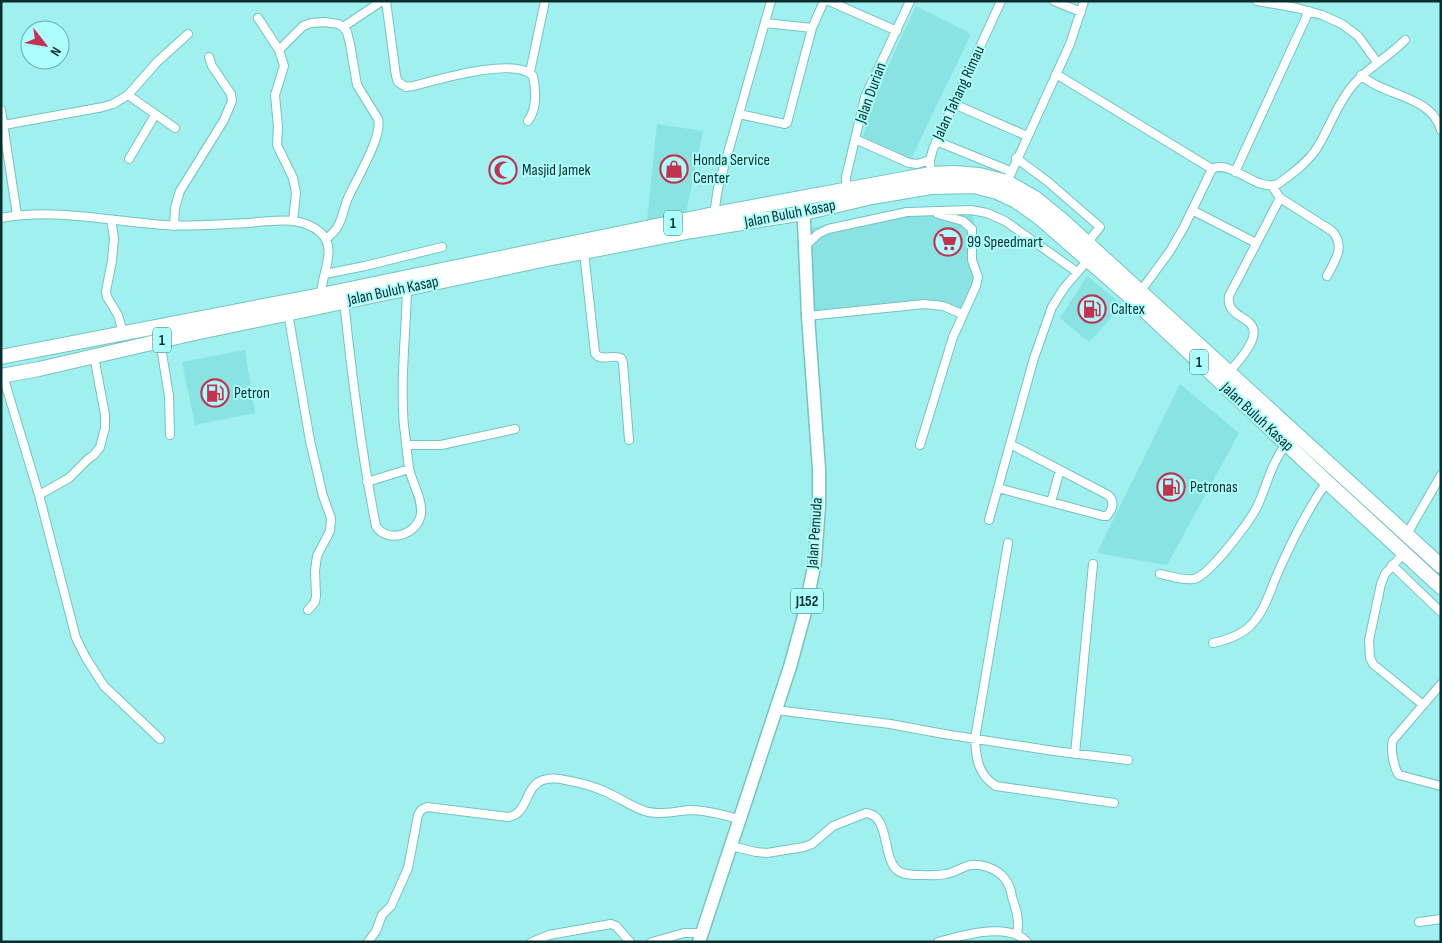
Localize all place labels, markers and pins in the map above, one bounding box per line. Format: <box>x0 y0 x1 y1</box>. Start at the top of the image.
place label: Honda Service Center <box>693 151 770 188</box>
shop icon: Honda Service Center <box>659 154 689 184</box>
mosque icon: Masjid Jamek <box>488 155 518 185</box>
place label: Masjid Jamek <box>522 161 591 180</box>
supermarket icon: 99 Speedmart <box>933 227 963 257</box>
place label: 99 Speedmart <box>967 233 1043 252</box>
fuel station icon: Caltex <box>1077 294 1107 324</box>
place label: Caltex <box>1111 300 1145 319</box>
fuel station icon: Petron <box>200 378 230 408</box>
place label: Petron <box>234 384 270 403</box>
fuel station icon: Petronas <box>1156 472 1186 502</box>
place label: Petronas <box>1190 478 1238 497</box>

